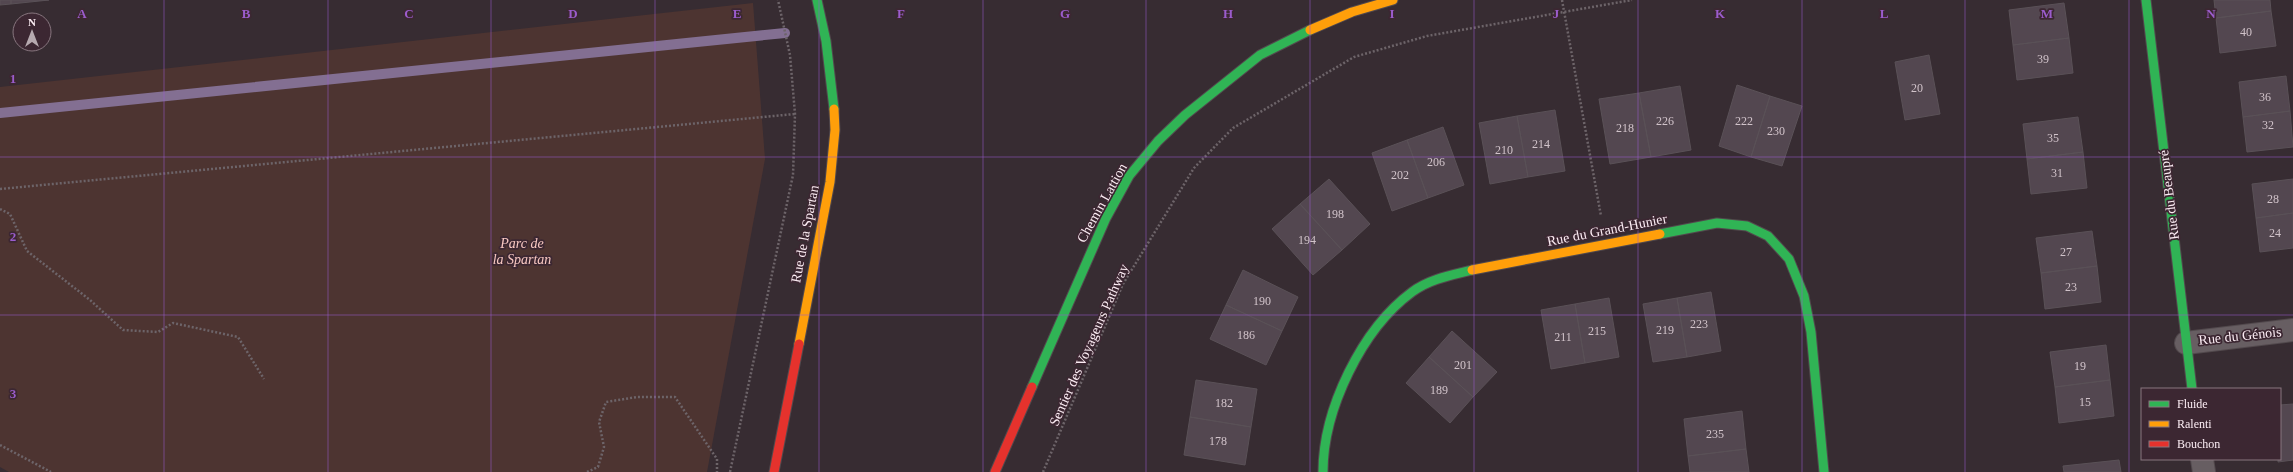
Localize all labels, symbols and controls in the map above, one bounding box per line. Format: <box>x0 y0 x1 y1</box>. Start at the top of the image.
text: A <box>77 6 87 21</box>
text: B <box>242 6 251 21</box>
text: C <box>404 6 414 21</box>
text: D <box>568 6 578 21</box>
text: E <box>733 6 741 21</box>
text: F <box>897 6 905 21</box>
text: G <box>1060 6 1070 21</box>
text: H <box>1223 6 1233 21</box>
text: I <box>1389 6 1395 21</box>
text: J <box>1553 6 1560 21</box>
text: K <box>1715 6 1726 21</box>
text: L <box>1880 6 1889 21</box>
text: M <box>2041 6 2053 21</box>
text: N <box>2206 6 2216 21</box>
north arrow <box>12 12 52 52</box>
text: N <box>28 16 36 28</box>
house number: 40 <box>2240 25 2252 39</box>
house number: 39 <box>2037 52 2049 66</box>
text: 1 <box>10 71 16 86</box>
house number: 20 <box>1911 81 1923 95</box>
house number: 36 <box>2259 90 2271 104</box>
house number: 226 <box>1656 114 1674 128</box>
house number: 222 <box>1735 114 1753 128</box>
house number: 32 <box>2262 118 2274 132</box>
house number: 218 <box>1616 121 1634 135</box>
house number: 230 <box>1767 124 1785 138</box>
house number: 35 <box>2047 131 2059 145</box>
house number: 214 <box>1532 137 1550 151</box>
house number: 210 <box>1495 143 1513 157</box>
street label: Rue du Beaupré <box>2156 149 2182 241</box>
house number: 206 <box>1427 155 1445 169</box>
street label: Chemin Lattion <box>1074 161 1130 245</box>
house number: 31 <box>2051 166 2063 180</box>
house number: 202 <box>1391 168 1409 182</box>
street label: Rue de la Spartan <box>788 184 822 284</box>
house number: 28 <box>2267 192 2279 206</box>
house number: 198 <box>1326 207 1344 221</box>
street label: Rue du Grand-Hunier <box>1546 211 1669 249</box>
house number: 24 <box>2269 226 2281 240</box>
text: 2 <box>10 229 16 244</box>
house number: 194 <box>1298 233 1316 247</box>
park label: Parc de la Spartan <box>493 236 551 267</box>
house number: 27 <box>2060 245 2072 259</box>
street label: Sentier des Voyageurs Pathway <box>1046 262 1132 428</box>
house number: 23 <box>2065 280 2077 294</box>
house number: 190 <box>1253 294 1271 308</box>
house number: 223 <box>1690 317 1708 331</box>
house number: 219 <box>1656 323 1674 337</box>
house number: 215 <box>1588 324 1606 338</box>
street label: Rue du Génois <box>2198 324 2282 348</box>
house number: 186 <box>1237 328 1255 342</box>
house number: 211 <box>1554 330 1572 344</box>
house number: 201 <box>1454 358 1472 372</box>
house number: 19 <box>2074 359 2086 373</box>
house number: 189 <box>1430 383 1448 397</box>
text: 3 <box>10 386 17 401</box>
legend <box>2141 388 2281 460</box>
house number: 15 <box>2079 395 2091 409</box>
house number: 182 <box>1215 396 1233 410</box>
text: Fluide <box>2177 397 2208 411</box>
text: Ralenti <box>2177 417 2212 431</box>
house number: 235 <box>1706 427 1724 441</box>
house number: 178 <box>1209 434 1227 448</box>
text: Bouchon <box>2177 437 2220 451</box>

